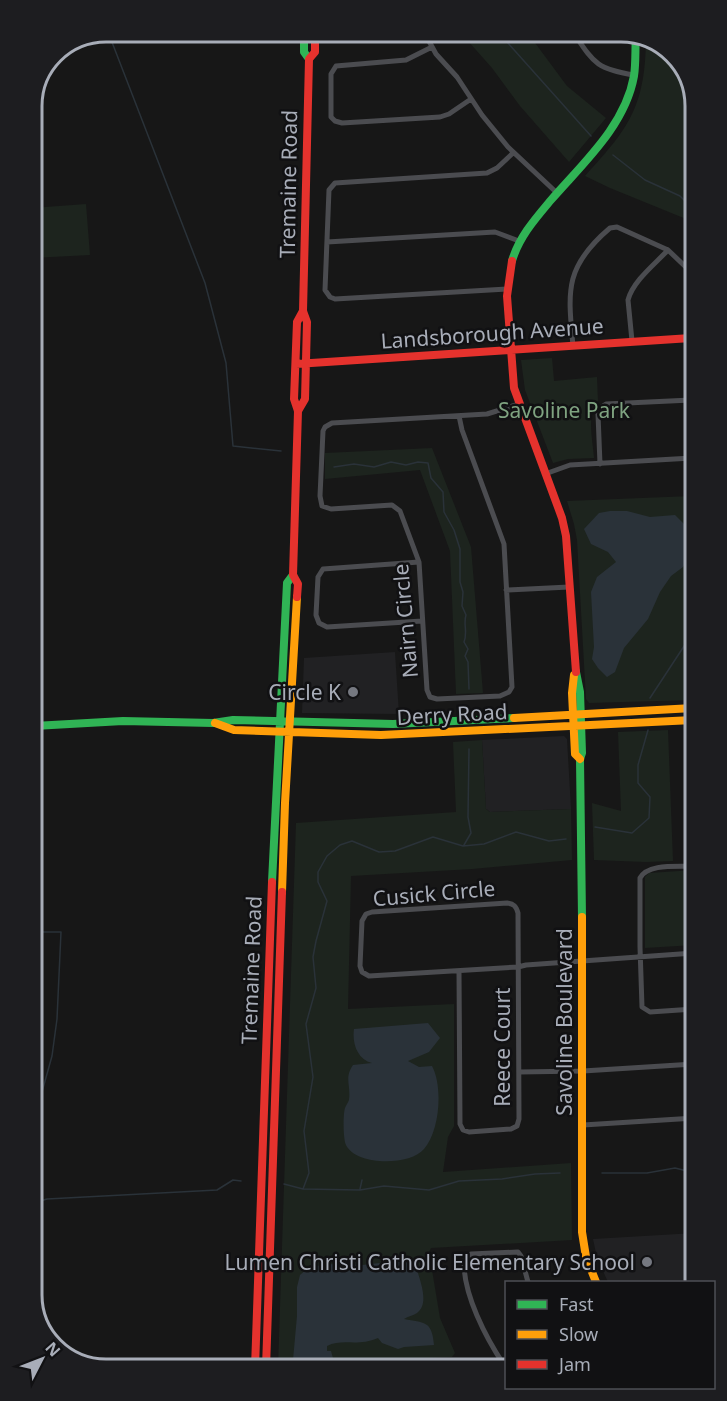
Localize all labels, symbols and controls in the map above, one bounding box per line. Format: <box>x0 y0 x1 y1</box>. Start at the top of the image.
street label: Tremaine Road <box>273 110 303 258</box>
street label: Landsborough Avenue <box>380 311 604 355</box>
park label: Savoline Park <box>498 396 631 424</box>
street label: Nairn Circle <box>386 563 424 679</box>
place label: Circle K <box>268 678 341 706</box>
marker: Circle K <box>346 685 360 699</box>
street label: Derry Road <box>396 697 508 731</box>
street label: Cusick Circle <box>372 874 496 912</box>
street label: Tremaine Road <box>234 895 268 1045</box>
street label: Savoline Boulevard <box>550 928 578 1116</box>
street label: Reece Court <box>488 987 516 1107</box>
place label: Lumen Christi Catholic Elementary School <box>225 1248 635 1276</box>
marker: Lumen Christi Catholic Elementary School <box>640 1255 654 1269</box>
legend <box>505 1281 715 1389</box>
text: Fast <box>559 1292 594 1316</box>
text: Slow <box>559 1322 598 1346</box>
north arrow <box>12 1329 72 1389</box>
text: N <box>41 1337 66 1361</box>
text: Jam <box>557 1352 591 1376</box>

